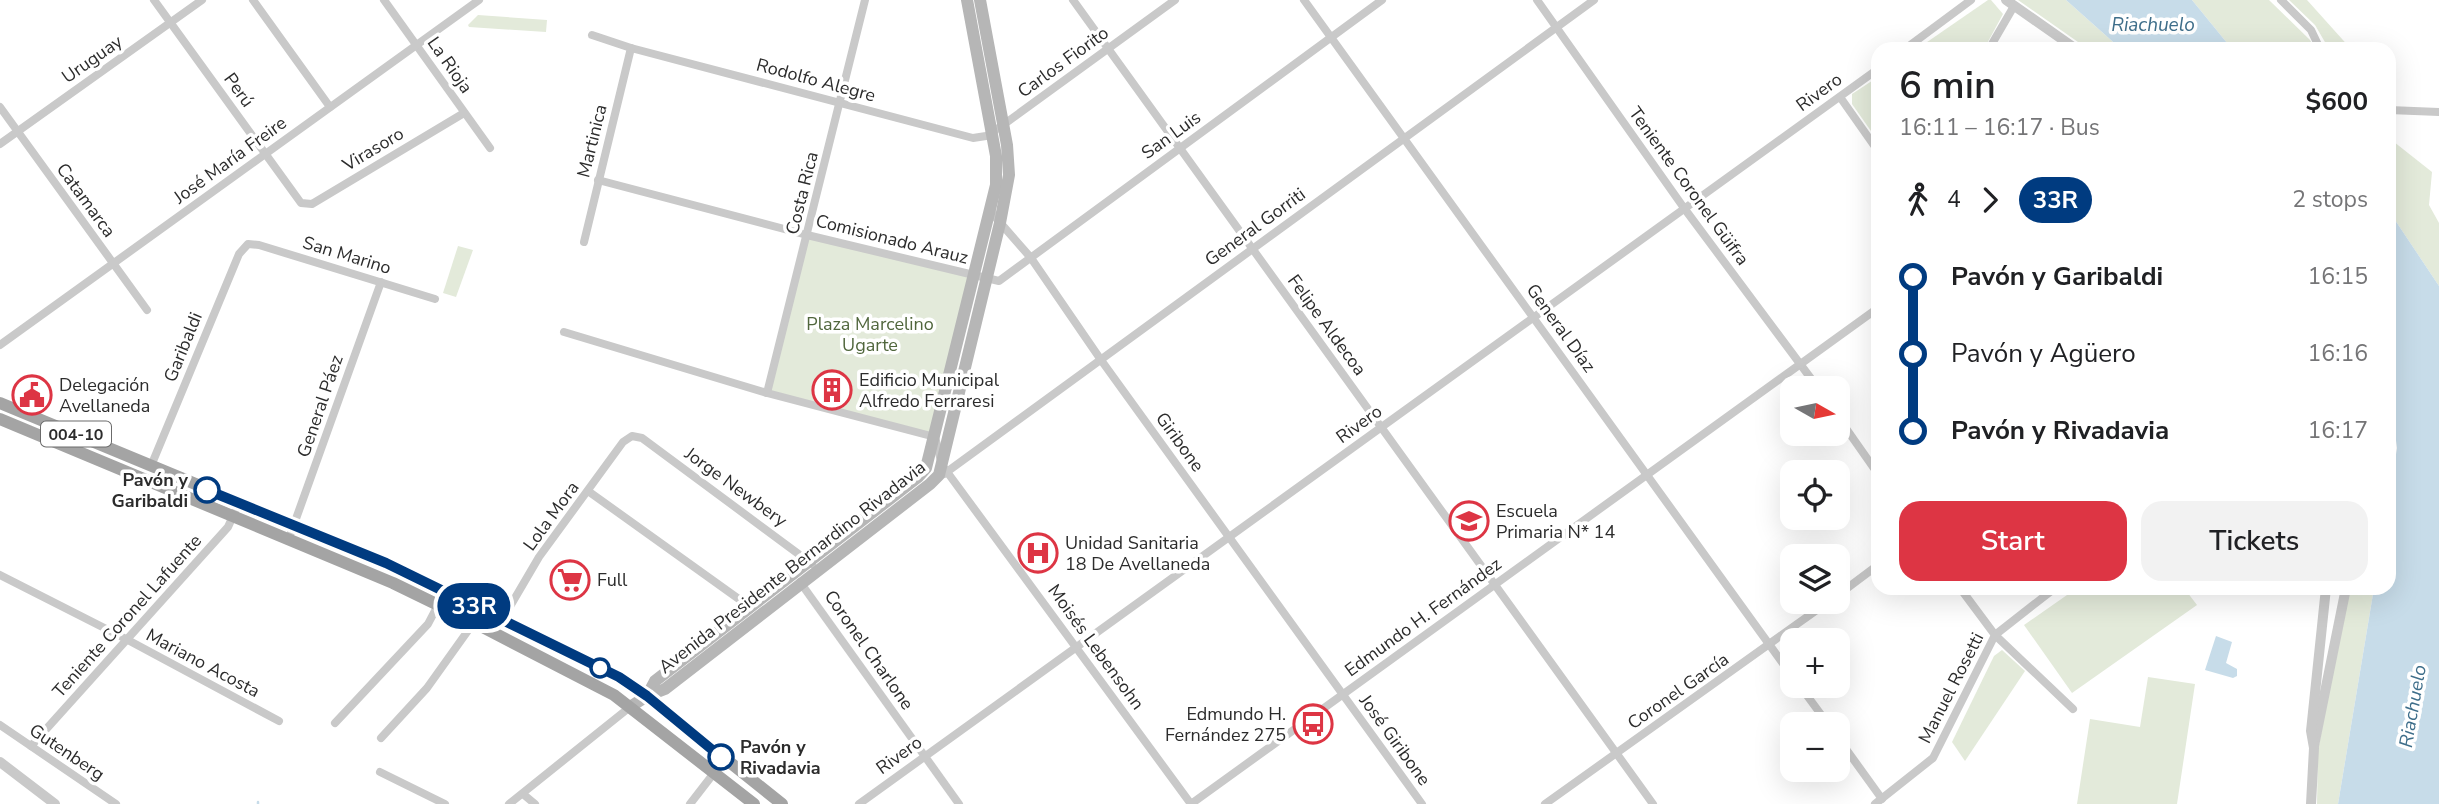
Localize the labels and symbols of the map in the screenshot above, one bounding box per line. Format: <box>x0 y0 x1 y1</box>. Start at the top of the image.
water label: Riachuelo <box>2111 12 2195 38</box>
street label: Carlos Fiorito <box>1013 21 1113 103</box>
street label: Uruguay <box>57 29 128 89</box>
street label: La Rioja <box>422 32 478 98</box>
street label: Rodolfo Alegre <box>754 53 878 107</box>
street label: Rivero <box>1791 67 1847 117</box>
street label: Perú <box>218 68 260 112</box>
street label: Martinica <box>571 102 613 180</box>
street label: Teniente Coronel Güifra <box>1623 102 1755 270</box>
street label: San Luis <box>1136 105 1206 165</box>
street label: José María Freire <box>168 111 291 210</box>
street label: Virasoro <box>337 121 408 177</box>
street label: Costa Rica <box>780 149 824 237</box>
street label: Catamarca <box>51 158 121 242</box>
street label: General Gorriti <box>1200 182 1310 272</box>
street label: Comisionado Arauz <box>813 208 971 270</box>
street label: San Marino <box>300 230 394 280</box>
street label: Felipe Aldecoa <box>1282 270 1372 380</box>
street label: General Díaz <box>1521 279 1601 377</box>
street label: Garibaldi <box>158 309 208 385</box>
park label: Plaza Marcelino Ugarte <box>806 312 934 357</box>
street label: General Páez <box>291 352 349 460</box>
place label: Edificio Municipal Alfredo Ferraresi <box>859 368 1000 413</box>
building icon: Edificio Municipal Alfredo Ferraresi <box>811 369 853 411</box>
place label: Delegación Avellaneda <box>59 373 150 418</box>
public building icon: Delegación Avellaneda <box>11 374 53 416</box>
north arrow <box>1780 376 1850 446</box>
street label: Rivero <box>1331 399 1387 449</box>
street label: Giribone <box>1150 407 1210 477</box>
road number: 004-10 <box>41 422 111 446</box>
street label: Jorge Newbery <box>679 441 793 533</box>
street label: Avenida Presidente Bernardino Rivadavia <box>654 455 930 679</box>
place label: Pavón y Garibaldi <box>112 468 189 513</box>
street label: Lola Mora <box>518 476 584 556</box>
marker: Pavón y Garibaldi <box>194 477 220 503</box>
place label: Escuela Primaria N* 14 <box>1496 499 1615 544</box>
school or university icon: Escuela Primaria N* 14 <box>1448 500 1490 542</box>
street label: Teniente Coronel Lafuente <box>47 529 207 703</box>
place label: Unidad Sanitaria 18 De Avellaneda <box>1065 531 1210 576</box>
hospital icon: Unidad Sanitaria 18 De Avellaneda <box>1017 532 1059 574</box>
street label: Edmundo H. Fernández <box>1340 552 1506 682</box>
supermarket icon: Full <box>549 559 591 601</box>
place label: Full <box>597 568 628 592</box>
street label: Moisés Lebensohn <box>1042 579 1150 715</box>
line badge: 33R <box>434 583 514 629</box>
street label: Coronel Charlone <box>819 585 919 715</box>
street label: Mariano Acosta <box>142 623 264 703</box>
street label: Manuel Rosetti <box>1913 628 1989 748</box>
street label: Coronel García <box>1623 647 1733 735</box>
unlabelled marker <box>590 658 610 678</box>
water label: Riachuelo <box>2393 663 2433 750</box>
street label: José Giribone <box>1353 689 1436 790</box>
place label: Edmundo H. Fernández 275 <box>1165 702 1286 747</box>
bus stop icon: Edmundo H. Fernández 275 <box>1292 703 1334 745</box>
street label: Gutenberg <box>25 718 109 786</box>
street label: Rivero <box>871 730 927 780</box>
place label: Pavón y Rivadavia <box>740 735 821 780</box>
marker: Pavón y Rivadavia <box>708 744 734 770</box>

